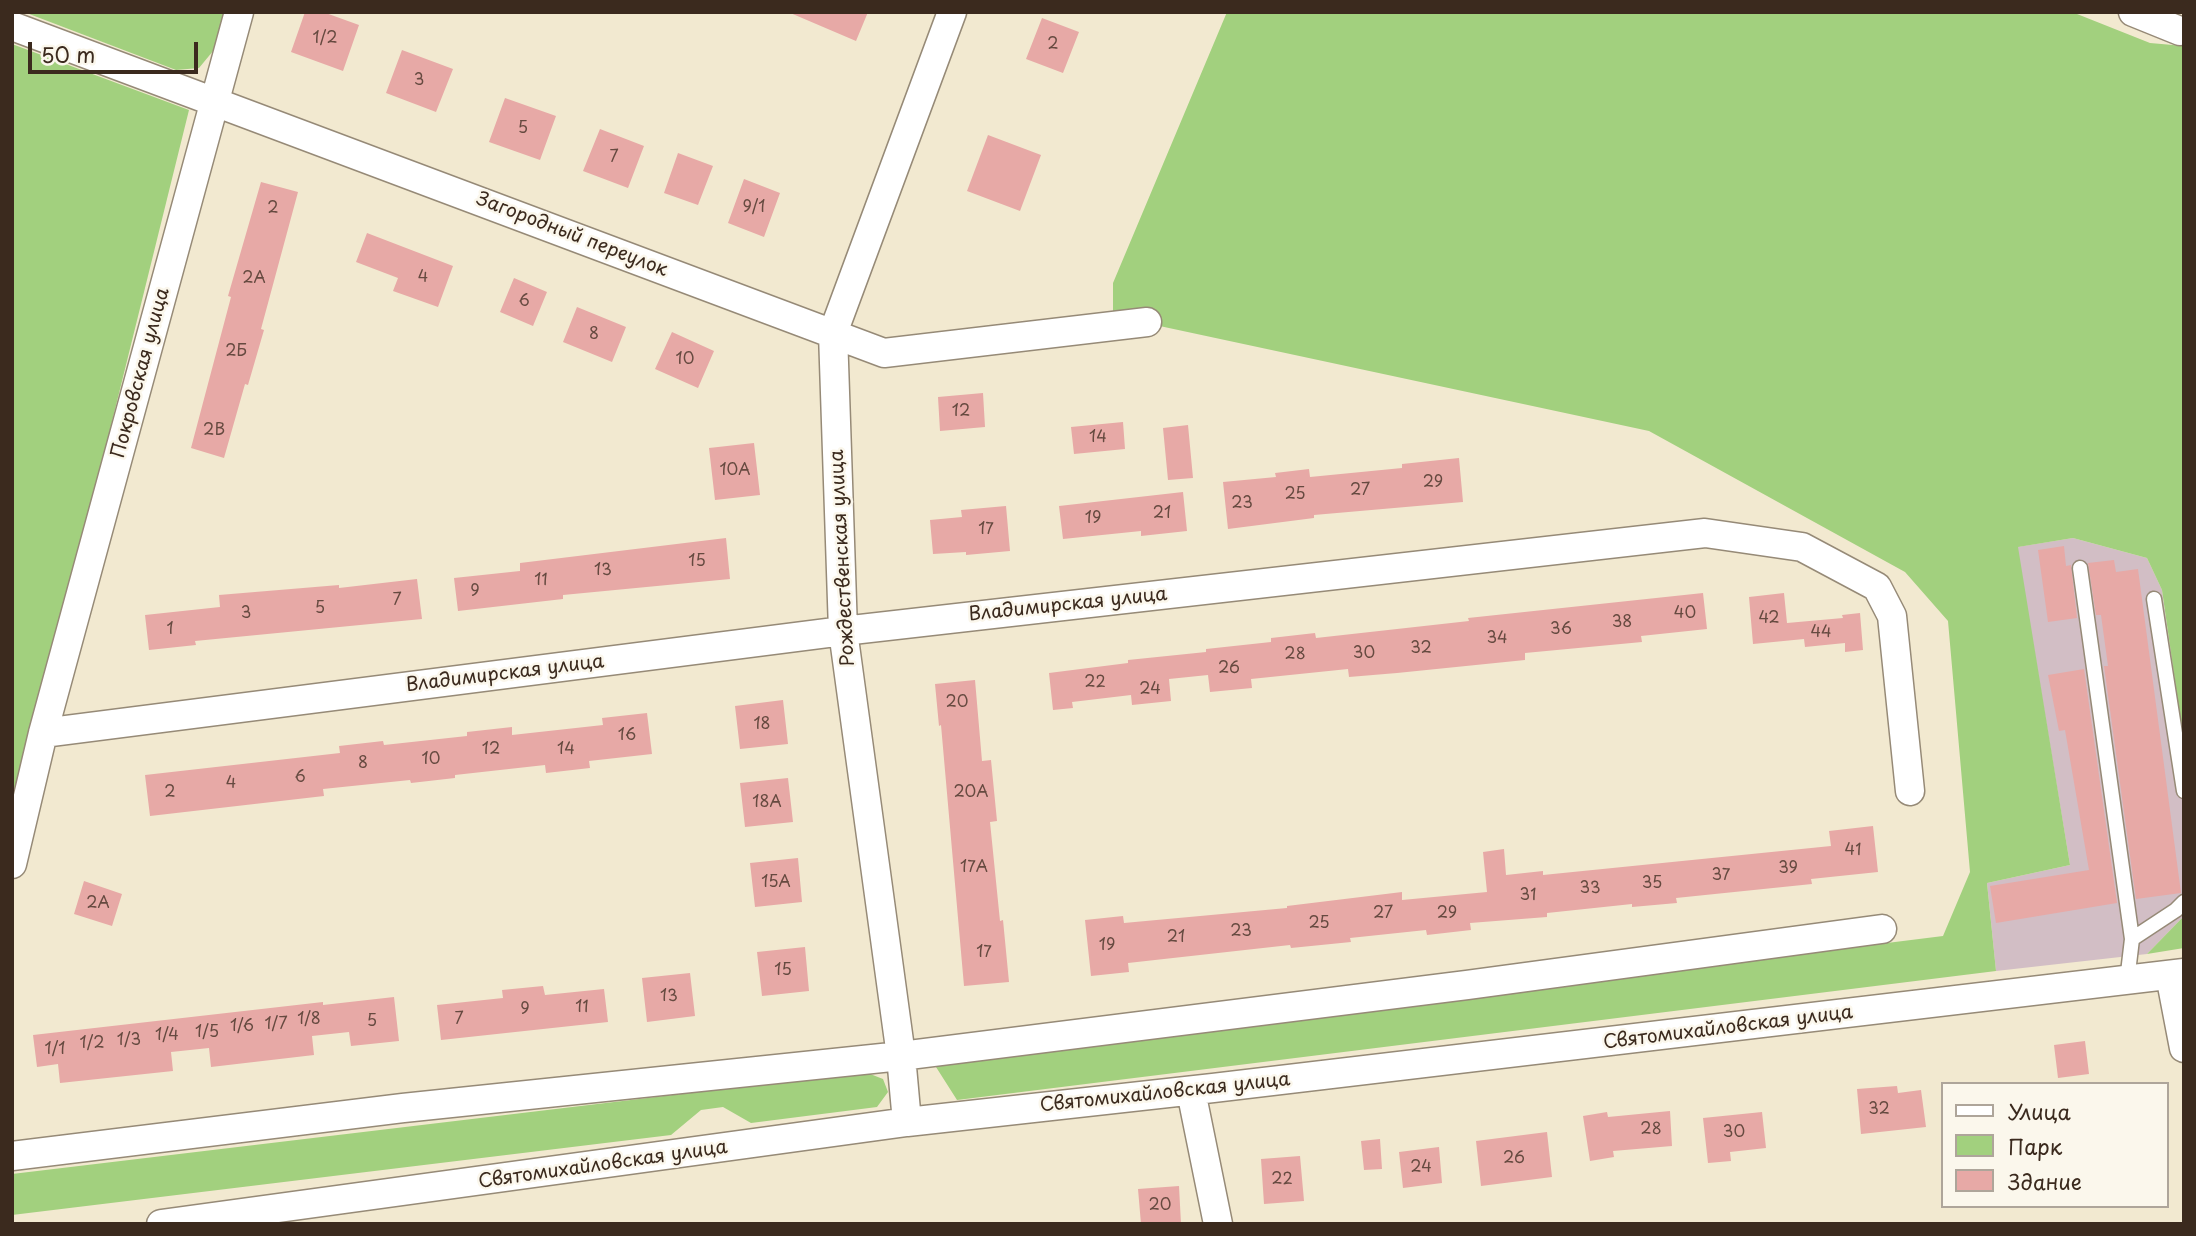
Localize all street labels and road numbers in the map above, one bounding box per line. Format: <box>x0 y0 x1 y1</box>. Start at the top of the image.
street label: Загородный переулок <box>473 188 671 282</box>
street label: Покровская улица <box>107 285 175 461</box>
street label: Рождественская улица <box>826 449 860 667</box>
street label: Владимирская улица <box>968 583 1168 627</box>
street label: Владимирская улица <box>405 651 605 697</box>
street label: Святомихайловская улица <box>1602 1001 1854 1055</box>
street label: Святомихайловская улица <box>1039 1069 1291 1117</box>
street label: Святомихайловская улица <box>477 1136 729 1194</box>

